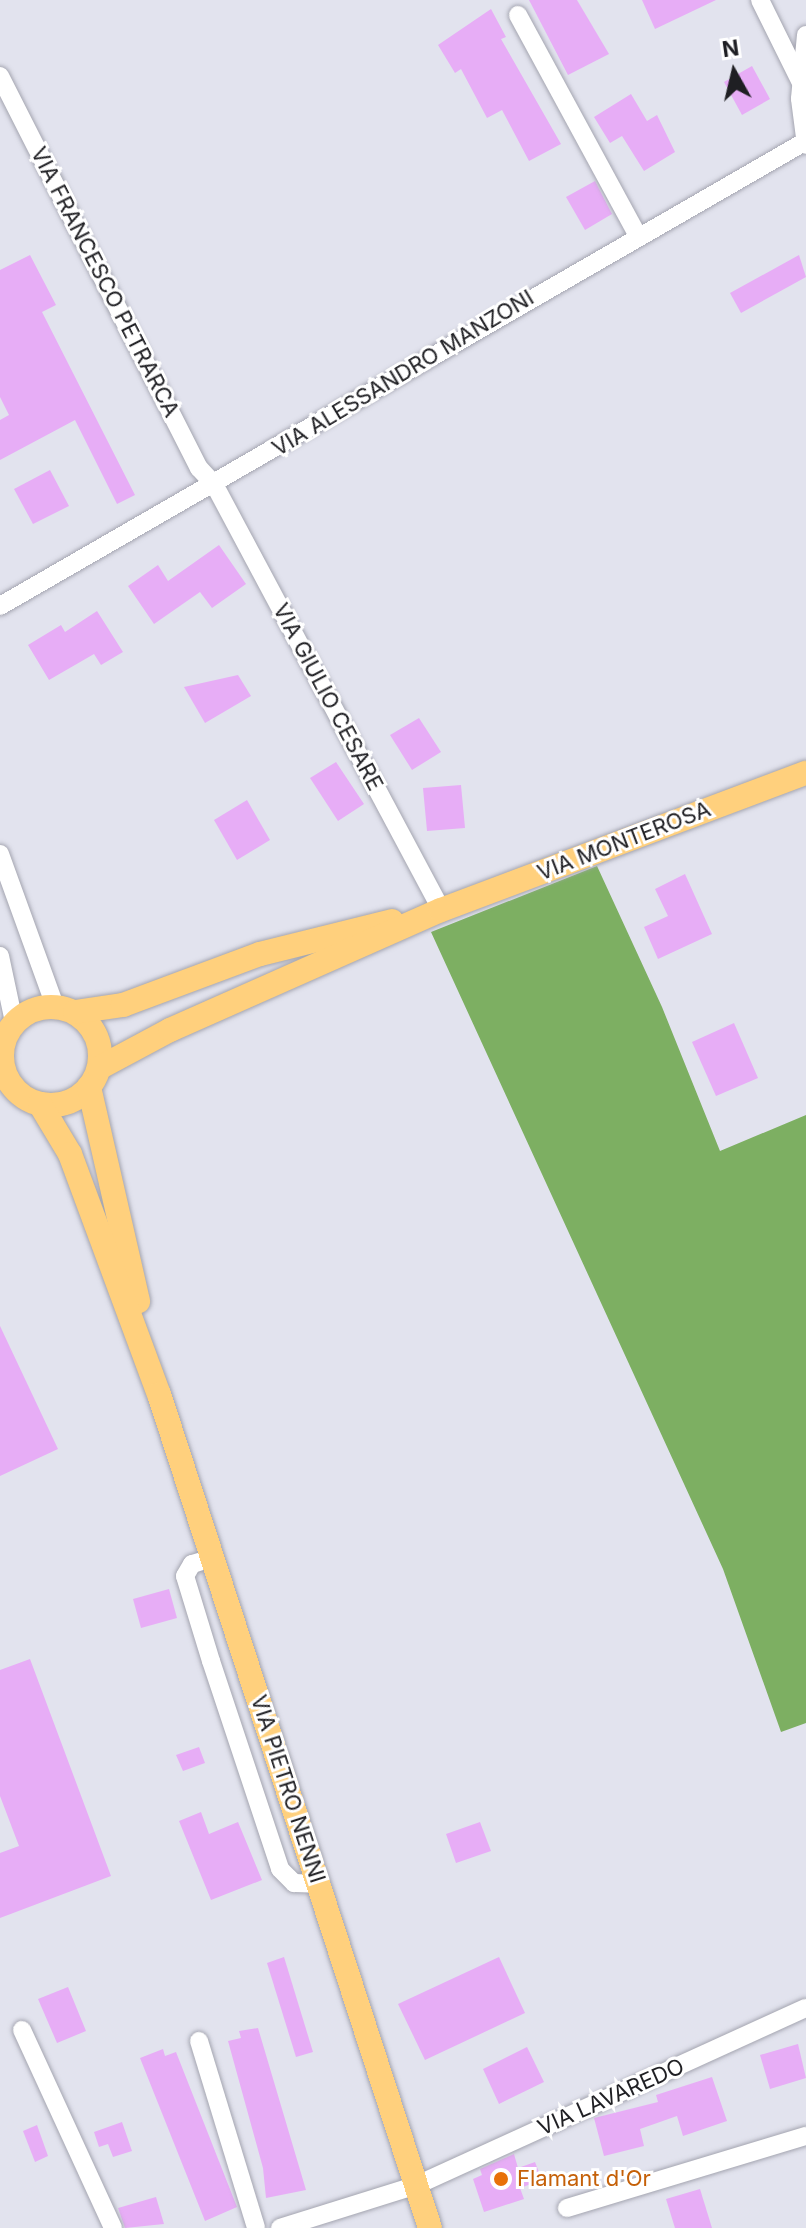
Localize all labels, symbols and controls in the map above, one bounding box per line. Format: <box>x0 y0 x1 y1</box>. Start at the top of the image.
north arrow <box>694 32 774 112</box>
text: N <box>721 34 741 62</box>
street label: VIA FRANCESCO PETRARCA <box>25 143 185 421</box>
street label: VIA ALESSANDRO MANZONI <box>267 284 539 462</box>
street label: VIA GIULIO CESARE <box>267 599 389 795</box>
street label: VIA MONTEROSA <box>534 796 714 886</box>
street label: VIA PIETRO NENNI <box>245 1692 331 1886</box>
street label: VIA LAVAREDO <box>534 2053 688 2141</box>
place label: Flamant d'Or <box>517 2166 651 2192</box>
marker: Flamant d'Or <box>492 2170 510 2188</box>

